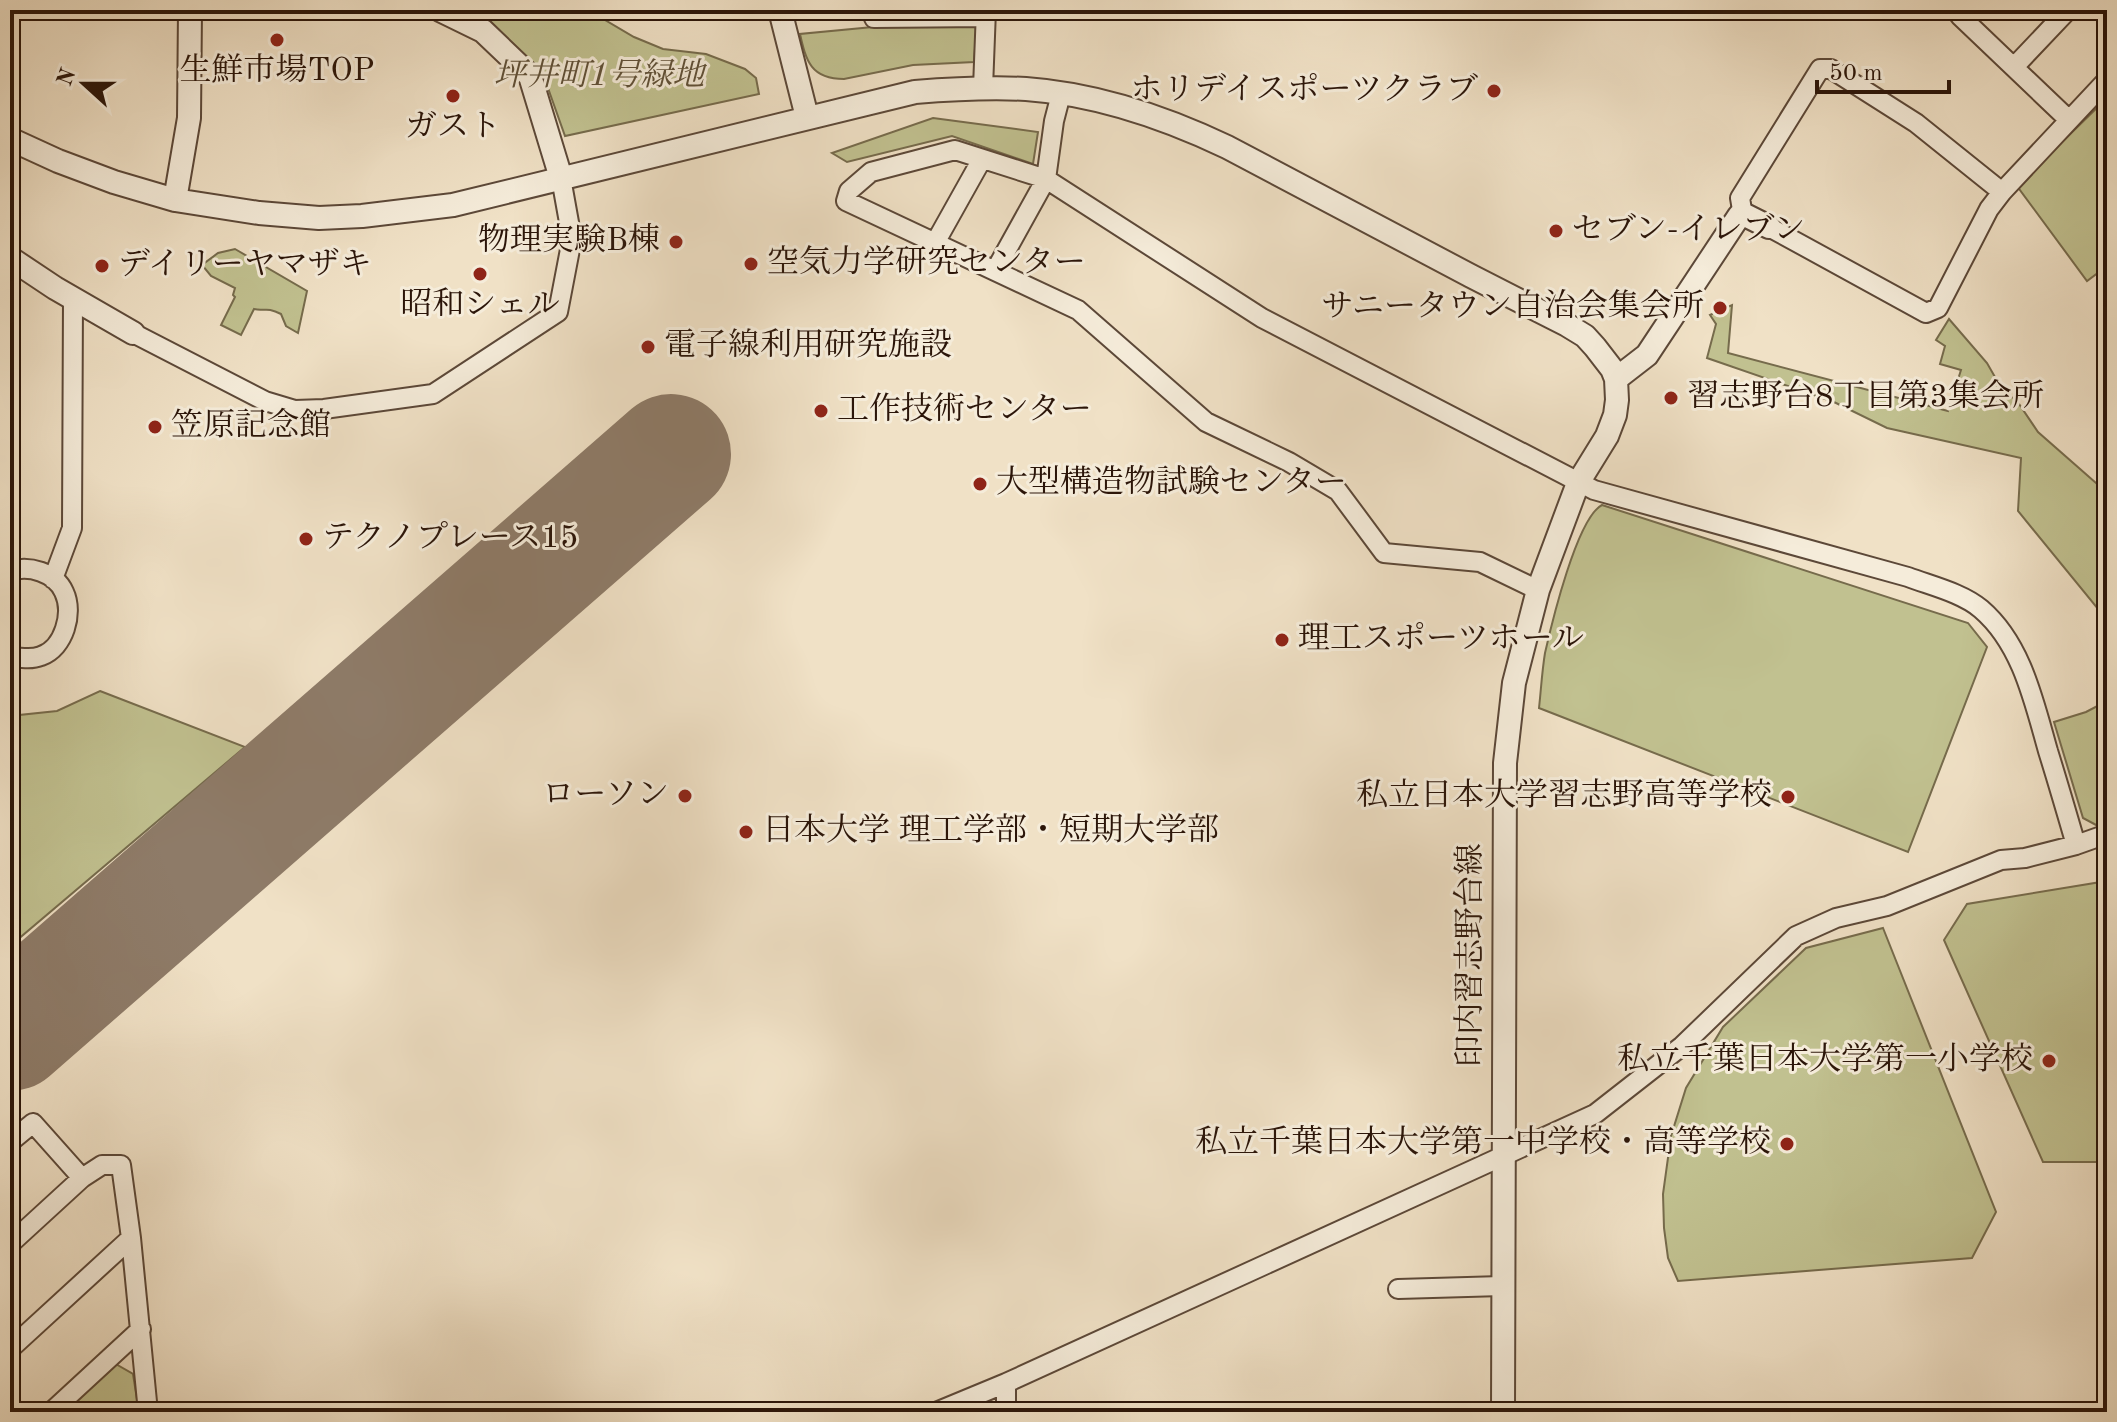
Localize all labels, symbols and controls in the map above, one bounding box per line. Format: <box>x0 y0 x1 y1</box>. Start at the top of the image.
marker: 生鮮市場TOP <box>268 31 286 49</box>
north arrow <box>44 44 124 124</box>
scale bar <box>1817 44 1949 94</box>
place label: 生鮮市場TOP <box>179 53 375 88</box>
park label: 坪井町1号緑地 <box>494 58 707 93</box>
text: 50 m <box>1829 62 1883 86</box>
text: N <box>54 66 81 89</box>
place label: ホリデイスポーツクラブ <box>1131 73 1478 107</box>
marker: ホリデイスポーツクラブ <box>1485 82 1503 100</box>
marker: ガスト <box>444 87 462 105</box>
place label: ガスト <box>405 110 501 144</box>
place label: セブン-イレブン <box>1572 213 1805 247</box>
marker: セブン-イレブン <box>1547 222 1565 240</box>
place label: 物理実験B棟 <box>478 223 660 258</box>
marker: 物理実験B棟 <box>667 233 685 251</box>
place label: 空気力学研究センター <box>767 245 1086 280</box>
place label: デイリーヤマザキ <box>118 247 372 282</box>
marker: 空気力学研究センター <box>742 255 760 273</box>
marker: デイリーヤマザキ <box>93 257 111 275</box>
marker: 昭和シェル <box>471 265 489 283</box>
place label: 昭和シェル <box>400 287 560 322</box>
place label: サニータウン自治会集会所 <box>1321 289 1704 324</box>
marker: サニータウン自治会集会所 <box>1711 299 1729 317</box>
place label: 電子線利用研究施設 <box>664 328 952 363</box>
marker: 電子線利用研究施設 <box>639 338 657 356</box>
place label: 習志野台8丁目第3集会所 <box>1687 378 2044 414</box>
marker: 習志野台8丁目第3集会所 <box>1662 389 1680 407</box>
place label: 工作技術センター <box>837 391 1092 427</box>
marker: 工作技術センター <box>812 402 830 420</box>
place label: 笠原記念館 <box>171 407 331 443</box>
marker: 笠原記念館 <box>146 418 164 436</box>
place label: 大型構造物試験センター <box>996 465 1347 500</box>
marker: 大型構造物試験センター <box>971 475 989 493</box>
place label: テクノプレース15 <box>322 521 578 555</box>
marker: テクノプレース15 <box>297 530 315 548</box>
place label: 理工スポーツホール <box>1298 622 1584 656</box>
marker: 理工スポーツホール <box>1273 631 1291 649</box>
place label: 私立日本大学習志野高等学校 <box>1356 778 1772 813</box>
place label: ローソン <box>542 780 669 812</box>
marker: ローソン <box>676 787 694 805</box>
marker: 私立日本大学習志野高等学校 <box>1779 788 1797 806</box>
place label: 日本大学 理工学部・短期大学部 <box>762 813 1219 848</box>
marker: 日本大学 理工学部・短期大学部 <box>737 823 755 841</box>
street label: 印内習志野台線 <box>1452 843 1488 1067</box>
place label: 私立千葉日本大学第一小学校 <box>1617 1041 2033 1077</box>
marker: 私立千葉日本大学第一小学校 <box>2040 1052 2058 1070</box>
place label: 私立千葉日本大学第一中学校・高等学校 <box>1195 1124 1771 1160</box>
marker: 私立千葉日本大学第一中学校・高等学校 <box>1778 1135 1796 1153</box>

